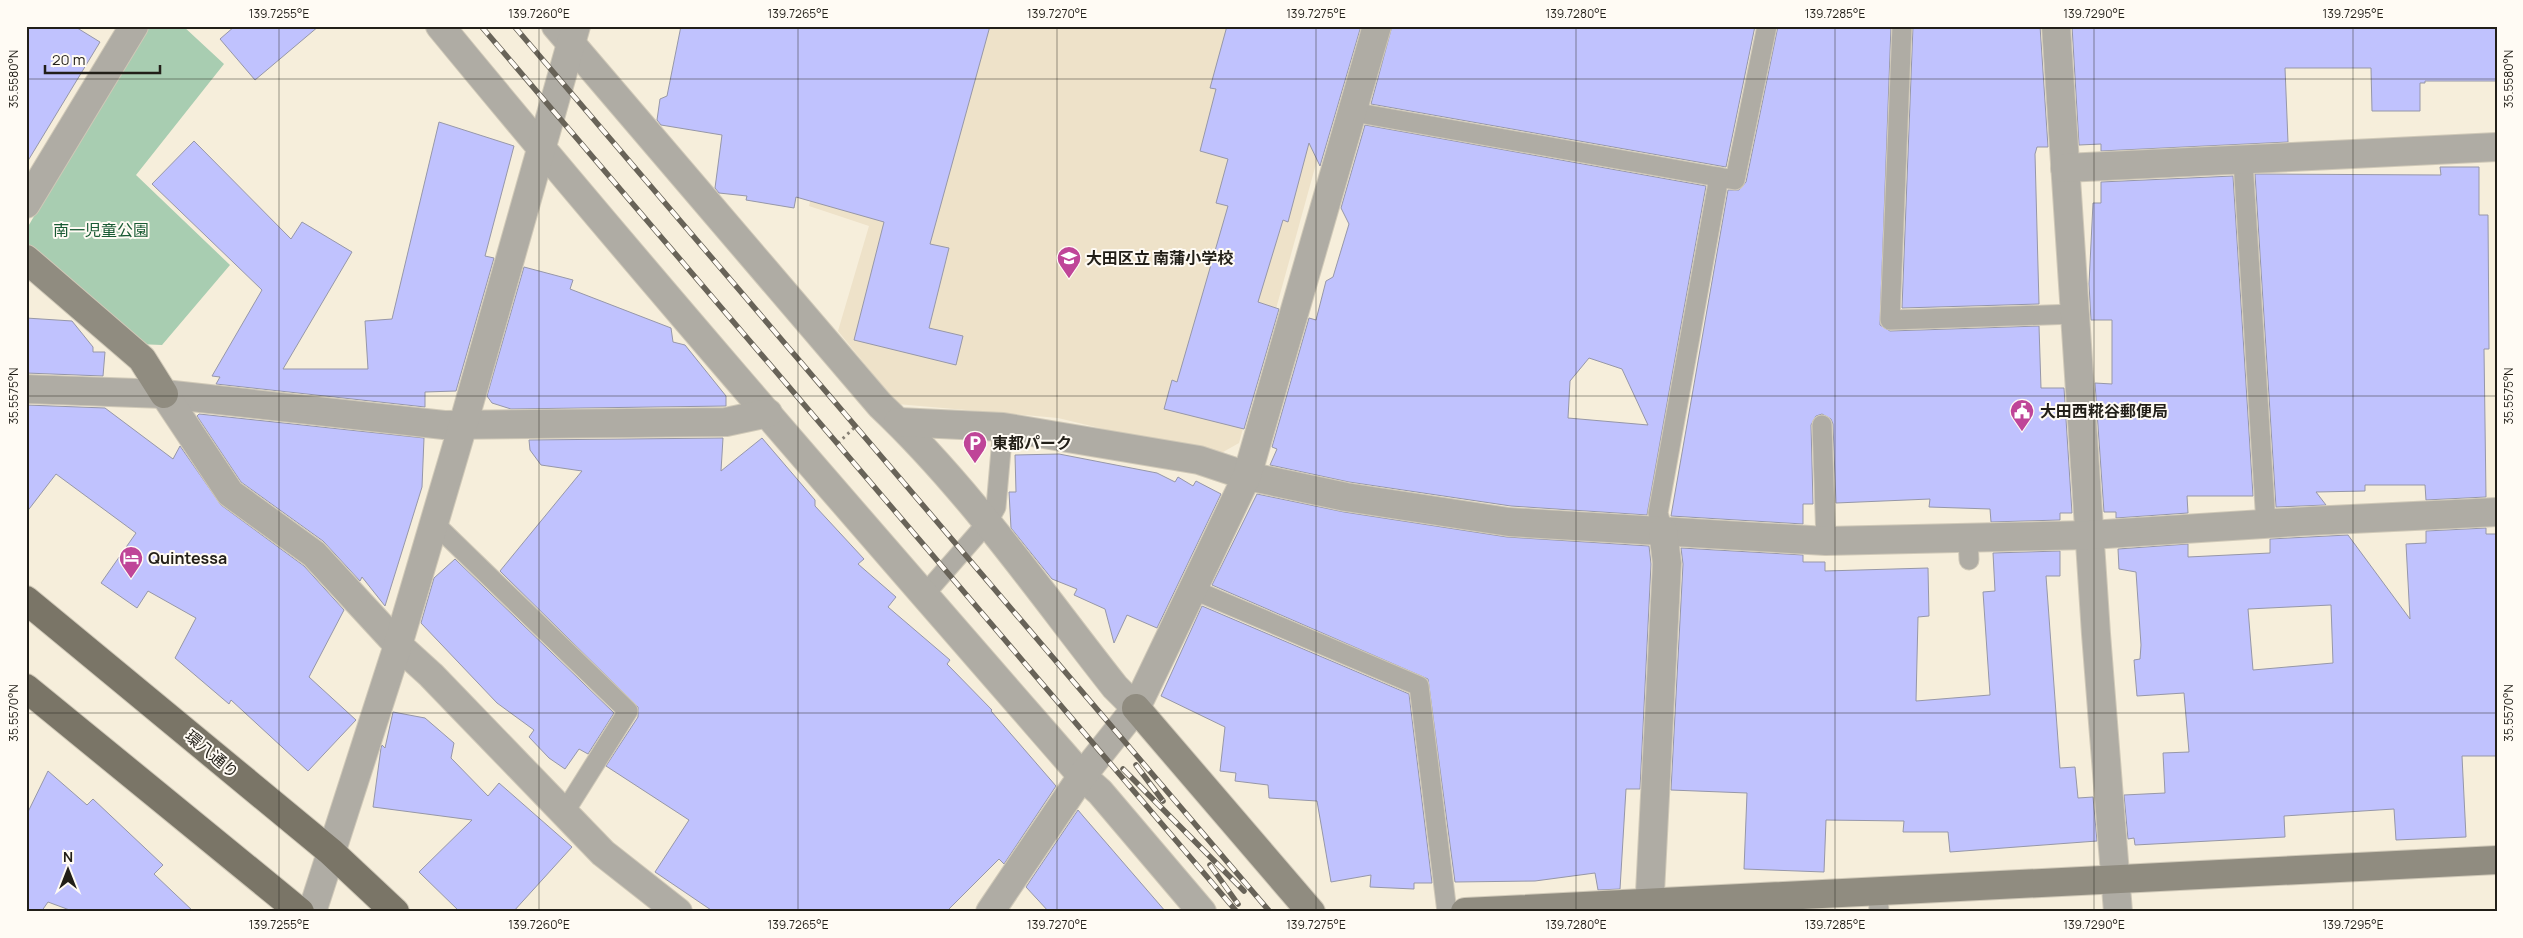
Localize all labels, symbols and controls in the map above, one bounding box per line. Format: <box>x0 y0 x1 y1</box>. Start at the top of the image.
text: 139.7255°E <box>249 5 309 22</box>
text: 139.7260°E <box>508 5 570 22</box>
text: 139.7265°E <box>767 5 829 22</box>
text: 139.7270°E <box>1027 5 1087 22</box>
text: 139.7275°E <box>1286 5 1346 22</box>
text: 139.7280°E <box>1546 5 1607 22</box>
text: 139.7285°E <box>1805 5 1865 22</box>
text: 139.7290°E <box>2063 5 2125 22</box>
text: 139.7295°E <box>2322 5 2384 22</box>
scale bar <box>45 42 160 74</box>
text: 20 m <box>52 49 85 70</box>
text: 35.5580°N <box>5 50 22 108</box>
text: 35.5580°N <box>2500 50 2517 108</box>
park label: 南一児童公園 <box>53 219 149 241</box>
school or university icon: 大田区立 南蒲小学校 <box>1056 245 1082 279</box>
place label: 大田区立 南蒲小学校 <box>1086 247 1233 269</box>
text: 35.5575°N <box>5 367 22 425</box>
text: 35.5575°N <box>2500 367 2517 425</box>
public building icon: 大田西糀谷郵便局 <box>2009 398 2035 432</box>
place label: 大田西糀谷郵便局 <box>2040 400 2168 422</box>
parking icon: 東都パーク <box>962 430 988 464</box>
place label: 東都パーク <box>992 432 1072 454</box>
hotel icon: Quintessa <box>118 545 144 579</box>
place label: Quintessa <box>148 547 227 569</box>
text: 35.5570°N <box>5 684 22 742</box>
text: 35.5570°N <box>2500 684 2517 742</box>
street label: 環八通り <box>180 725 244 783</box>
north arrow <box>42 846 92 896</box>
text: N <box>63 847 73 866</box>
text: 139.7255°E <box>249 916 309 933</box>
text: 139.7260°E <box>508 916 570 933</box>
text: 139.7265°E <box>767 916 829 933</box>
text: 139.7270°E <box>1027 916 1087 933</box>
text: 139.7275°E <box>1286 916 1346 933</box>
text: 139.7280°E <box>1546 916 1607 933</box>
text: 139.7285°E <box>1805 916 1865 933</box>
text: 139.7290°E <box>2063 916 2125 933</box>
text: 139.7295°E <box>2322 916 2384 933</box>

